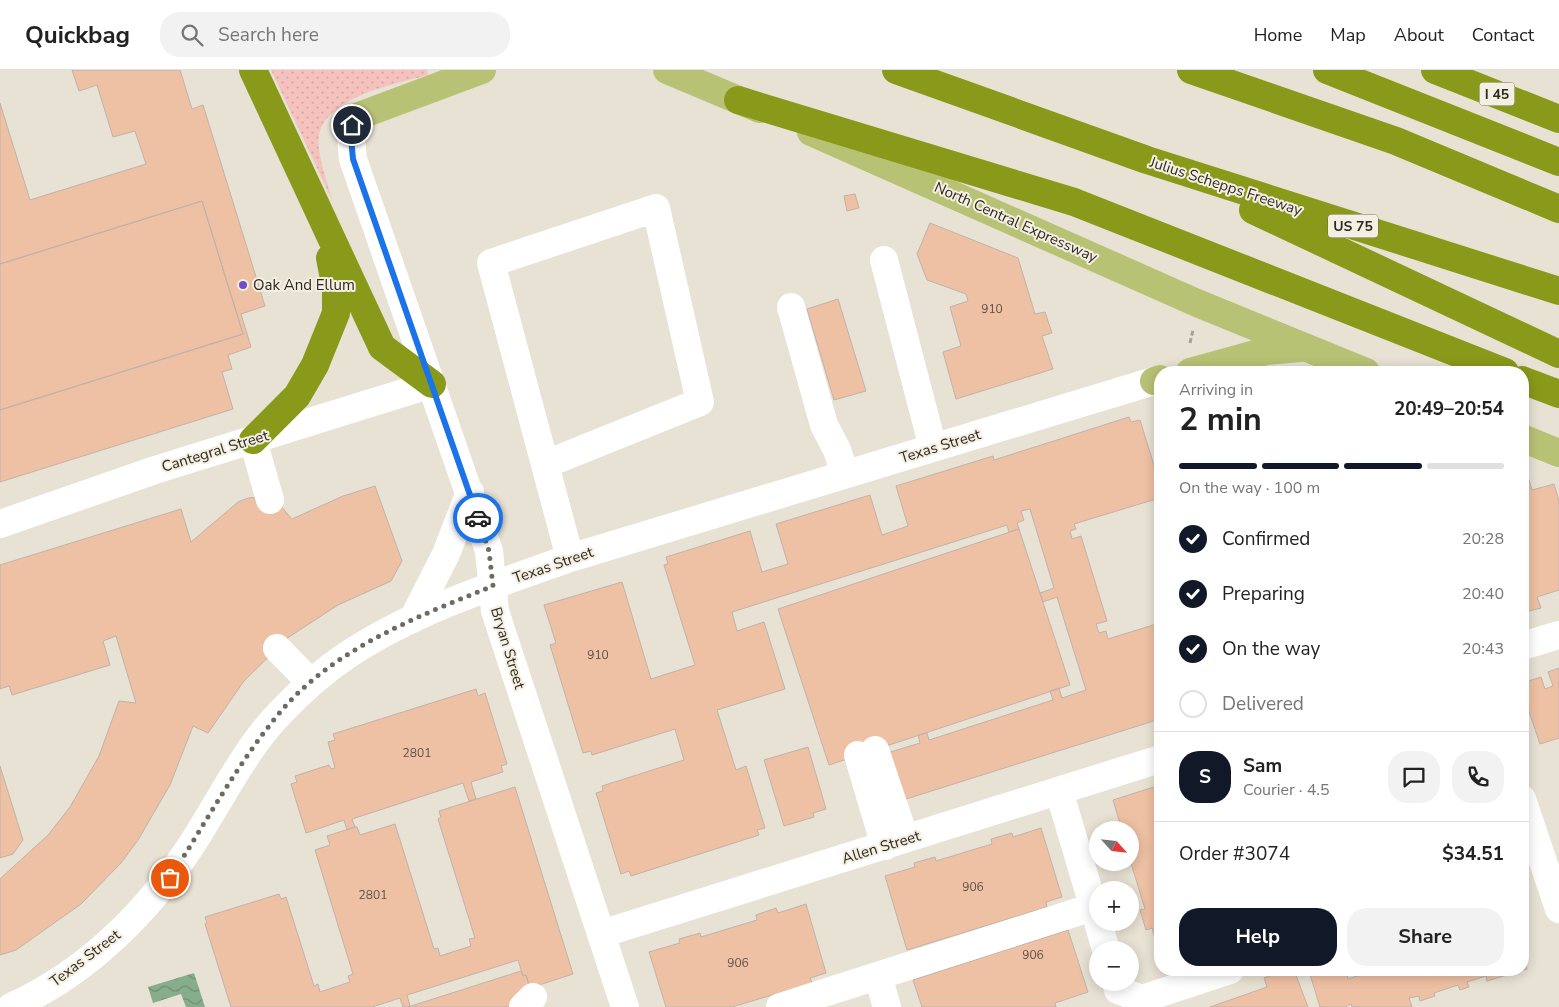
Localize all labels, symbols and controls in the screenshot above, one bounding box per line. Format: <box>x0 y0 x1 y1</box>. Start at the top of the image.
search box <box>160 12 510 57</box>
text: Quickbag <box>25 19 130 51</box>
icon: search <box>178 21 206 49</box>
text: Search here <box>218 22 319 48</box>
text: Home <box>1254 23 1302 47</box>
text: Map <box>1330 23 1366 47</box>
text: About <box>1394 23 1444 47</box>
text: Contact <box>1472 23 1534 47</box>
road number: I 45 <box>1480 82 1514 106</box>
pin <box>331 104 373 146</box>
icon: home <box>338 111 366 139</box>
street label: Julius Schepps Freeway <box>1146 152 1305 220</box>
street label: North Central Expressway <box>931 177 1101 267</box>
road number: US 75 <box>1328 214 1378 238</box>
place label: Oak And Ellum <box>253 275 355 295</box>
marker: Oak And Ellum <box>237 279 249 291</box>
house number: 910 <box>981 301 1003 317</box>
text: Arriving in <box>1179 379 1253 401</box>
text: 20:49–20:54 <box>1394 396 1504 422</box>
text: 2 min <box>1179 398 1262 441</box>
street label: Texas Street <box>897 424 984 468</box>
street label: Cantegral Street <box>159 425 272 477</box>
text: On the way · 100 m <box>1179 477 1320 499</box>
courier <box>453 493 503 543</box>
icon: car <box>464 504 492 532</box>
icon: check <box>1179 525 1207 553</box>
text: Confirmed <box>1222 526 1310 552</box>
text: 20:28 <box>1462 528 1504 550</box>
street label: Texas Street <box>510 542 596 588</box>
icon: check <box>1179 580 1207 608</box>
text: Preparing <box>1222 581 1305 607</box>
text: 20:40 <box>1462 583 1504 605</box>
street label: Bryan Street <box>486 605 530 692</box>
icon: check <box>1179 635 1207 663</box>
text: On the way <box>1222 636 1320 662</box>
text: 20:43 <box>1462 638 1504 660</box>
house number: 910 <box>587 647 609 663</box>
text: Delivered <box>1222 691 1304 717</box>
house number: 2801 <box>403 745 431 761</box>
button: chat <box>1388 751 1440 803</box>
button: phone <box>1452 751 1504 803</box>
text: Sam <box>1243 753 1282 779</box>
text: S <box>1199 764 1211 790</box>
text: Courier · 4.5 <box>1243 779 1329 801</box>
north arrow <box>1089 821 1139 871</box>
map controls <box>1089 821 1139 991</box>
street label: Allen Street <box>839 825 923 868</box>
text: Order #3074 <box>1179 841 1290 867</box>
text: $34.51 <box>1442 841 1504 867</box>
pin <box>149 857 191 899</box>
icon: bag <box>156 864 184 892</box>
house number: 906 <box>962 879 984 895</box>
button: + <box>1089 881 1139 931</box>
house number: 2801 <box>359 887 387 903</box>
button: Help <box>1179 908 1337 966</box>
button: Share <box>1347 908 1504 966</box>
street label: Texas Street <box>46 924 125 991</box>
button: − <box>1089 941 1139 991</box>
house number: 906 <box>1022 947 1044 963</box>
house number: 906 <box>727 955 749 971</box>

